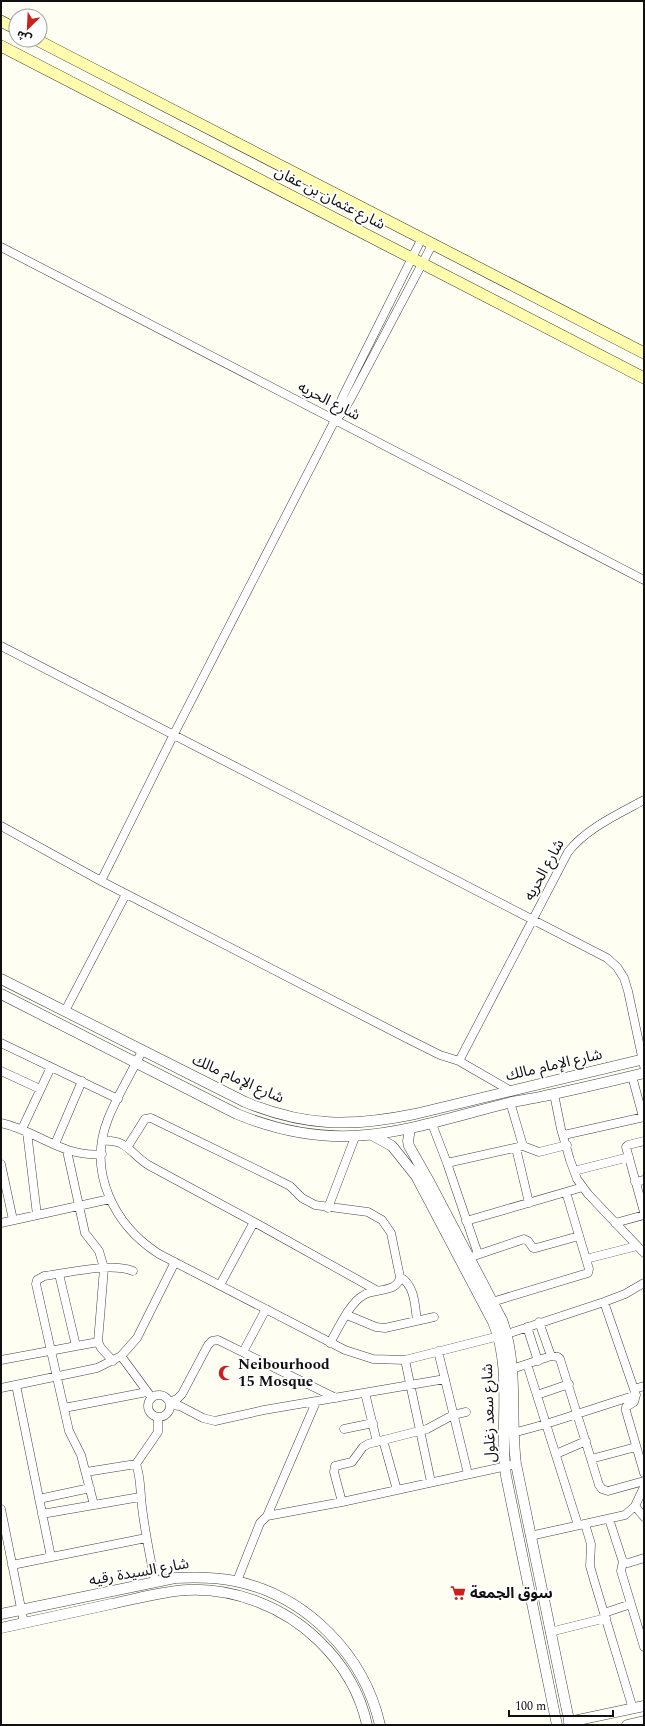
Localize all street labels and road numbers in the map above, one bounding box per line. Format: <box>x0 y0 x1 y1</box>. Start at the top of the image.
street label: شارع عثمان بن عفان <box>271 160 390 236</box>
street label: شارع الحريه <box>294 375 364 427</box>
street label: شارع الحريه <box>518 835 570 905</box>
street label: شارع الإمام مالك <box>503 1043 605 1087</box>
street label: شارع الإمام مالك <box>188 1048 288 1110</box>
street label: شارع سعد زغلول <box>476 1363 502 1463</box>
street label: شارع السيدة رقيه <box>87 1552 191 1592</box>

